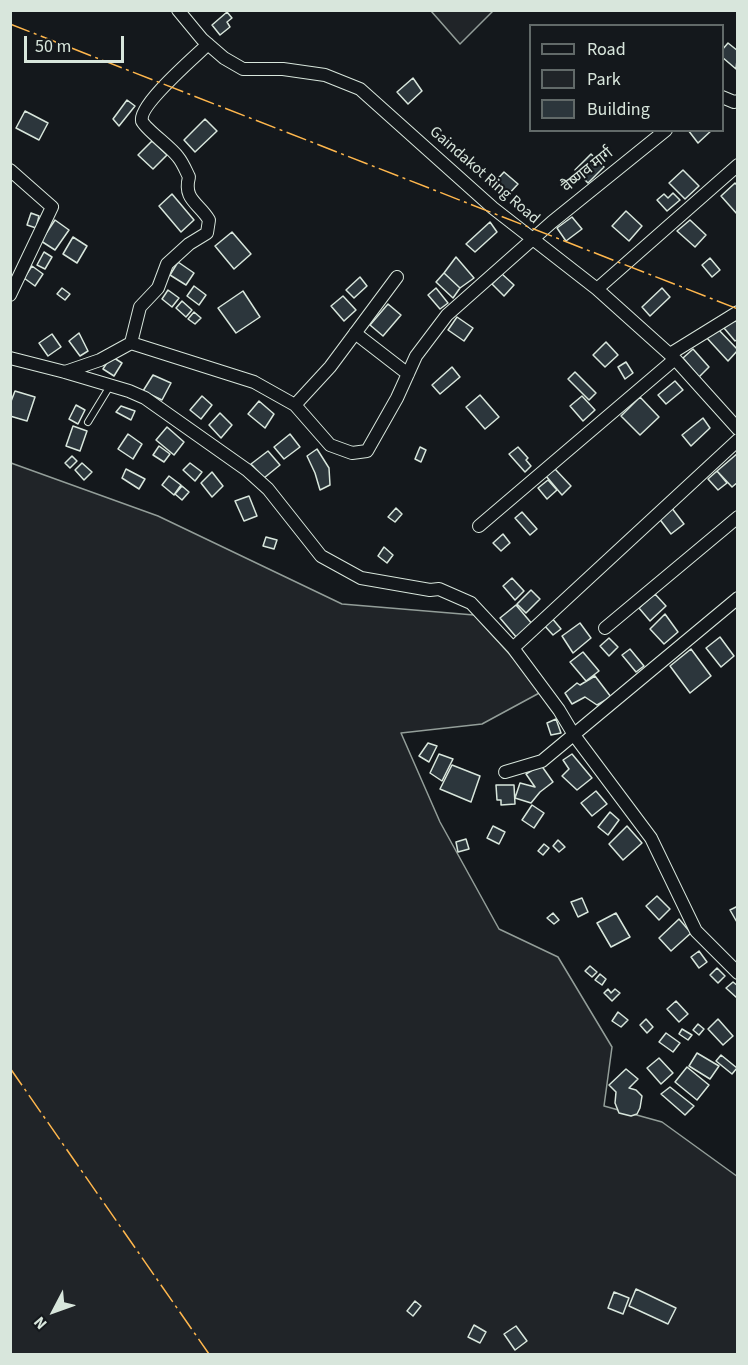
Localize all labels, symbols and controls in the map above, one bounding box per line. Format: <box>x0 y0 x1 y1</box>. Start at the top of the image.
scale bar <box>27 24 128 62</box>
legend <box>529 24 724 132</box>
text: 50 m <box>35 34 71 59</box>
text: Road <box>587 37 626 62</box>
text: Park <box>587 67 621 92</box>
text: Building <box>587 97 650 122</box>
street label: Gaindakot Ring Road <box>425 123 543 229</box>
street label: वैष्णव मार्ग <box>558 145 618 197</box>
north arrow <box>24 1281 84 1341</box>
text: N <box>29 1312 52 1334</box>

